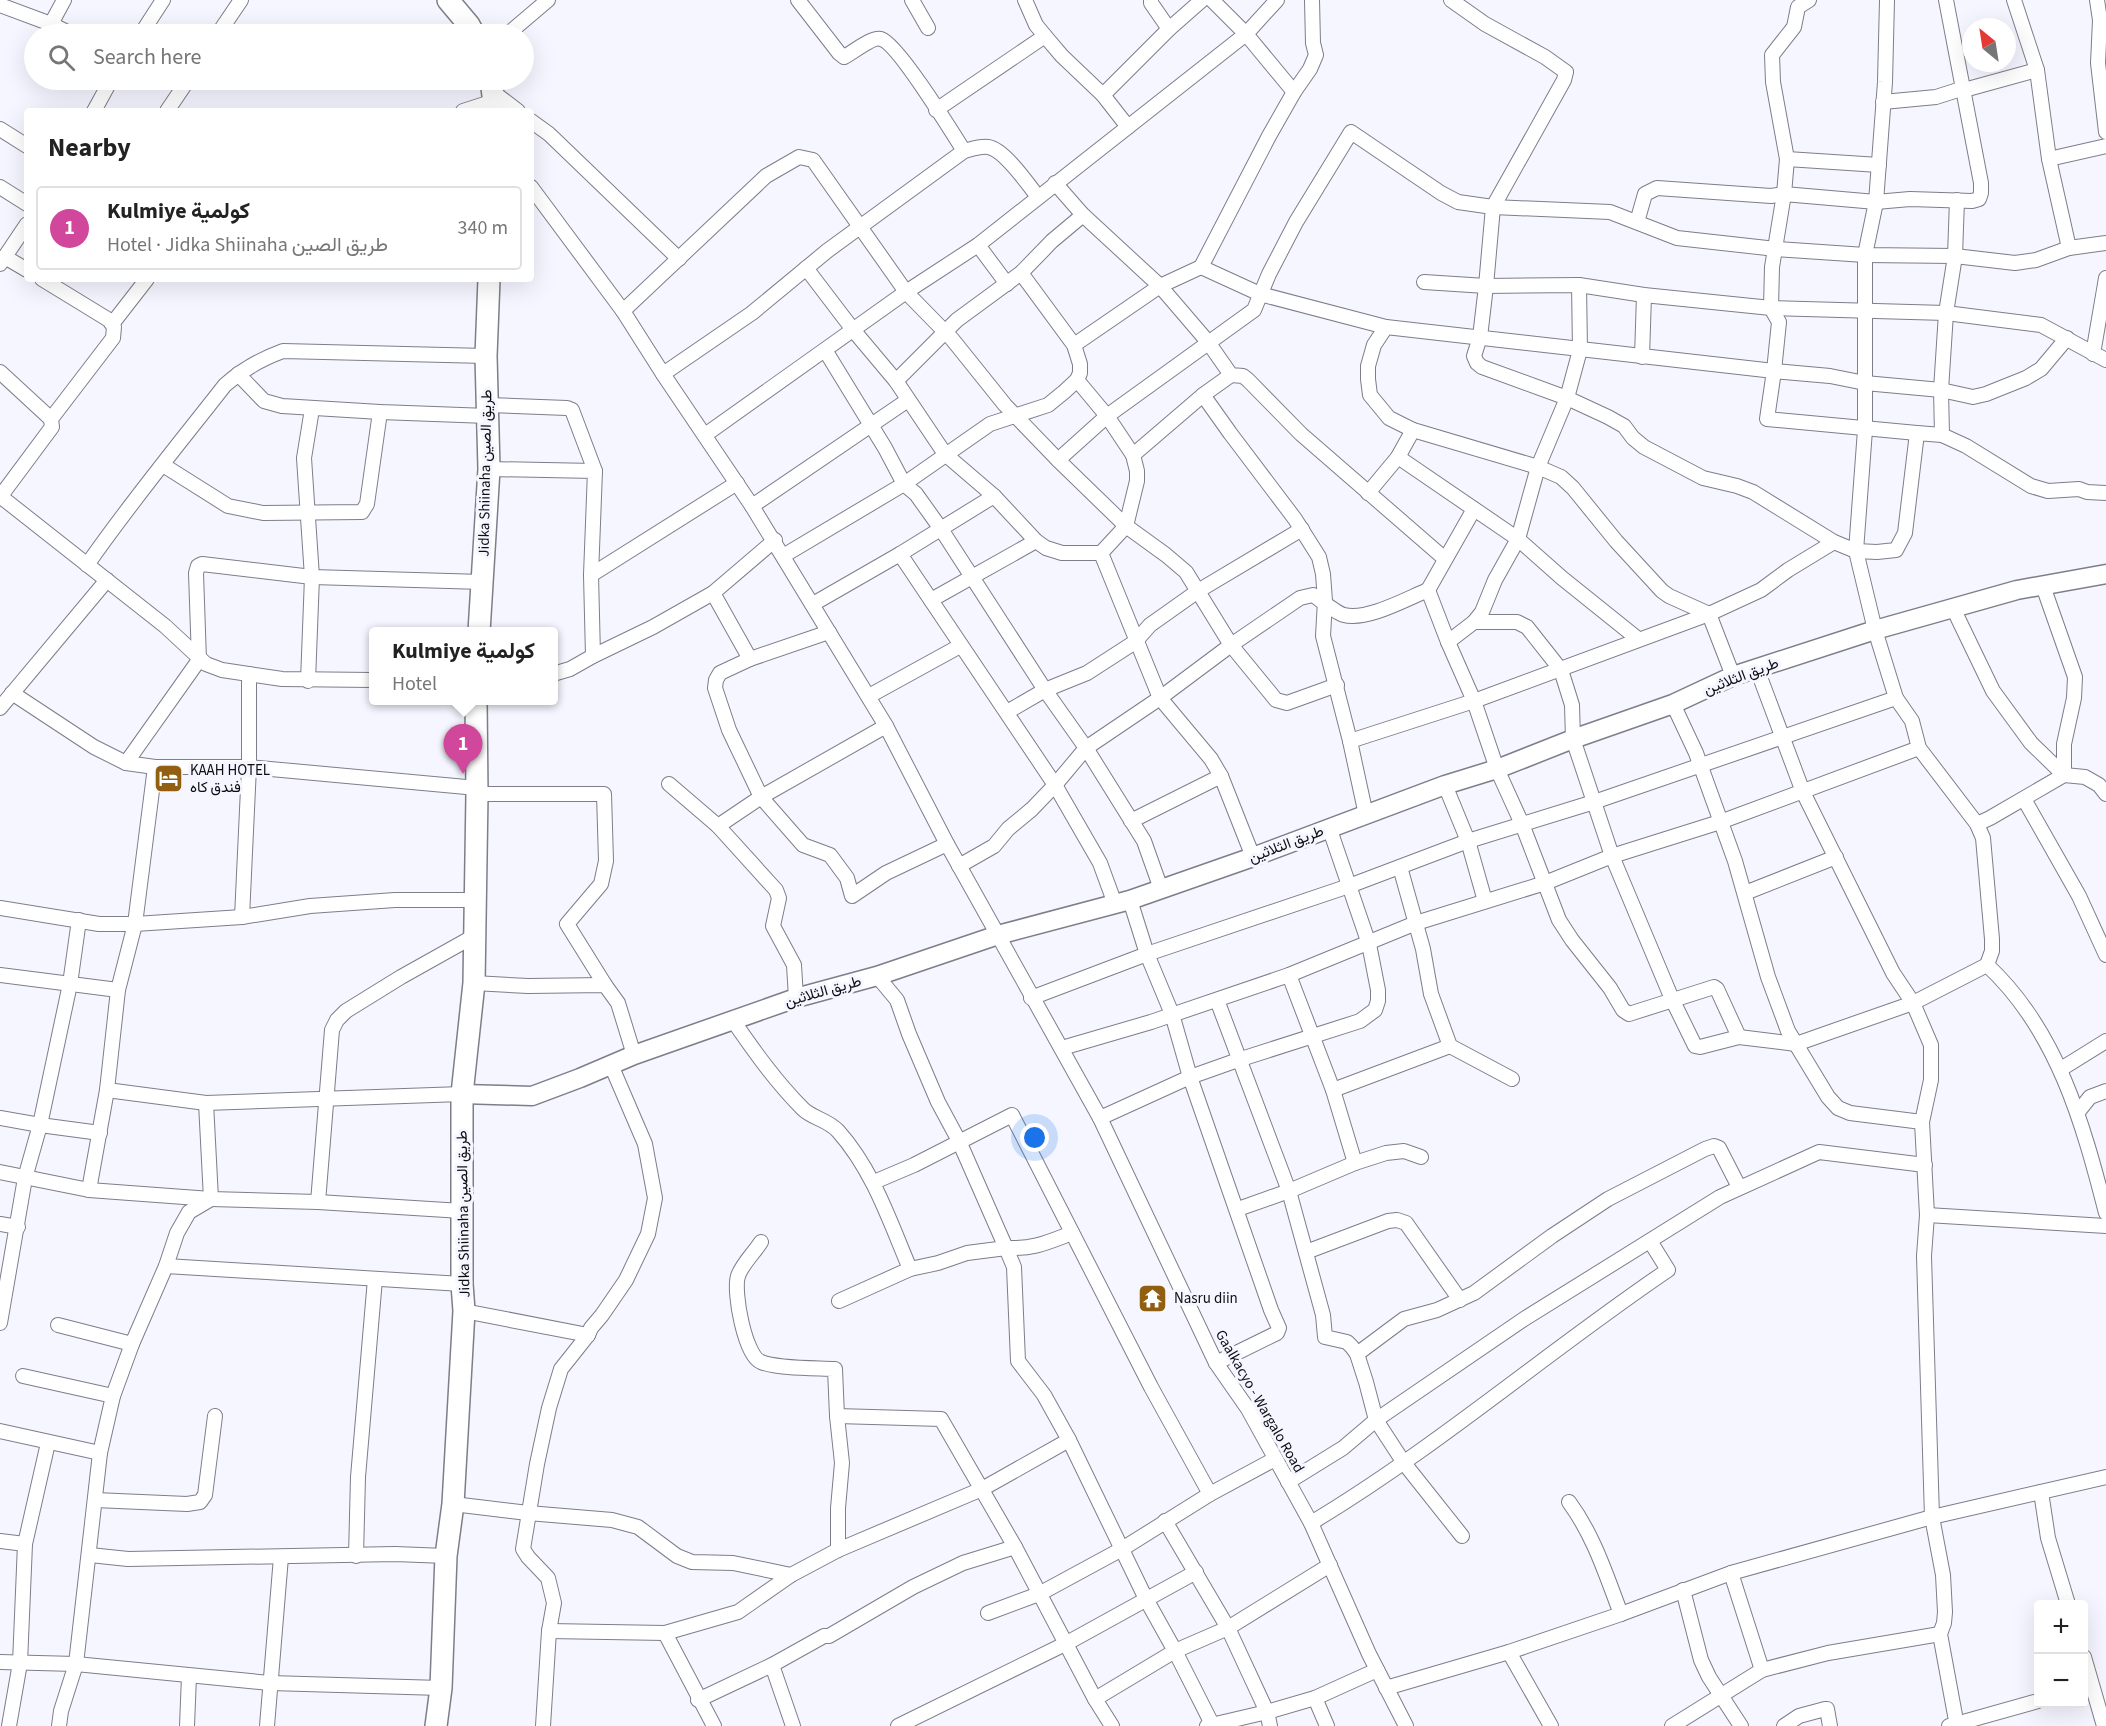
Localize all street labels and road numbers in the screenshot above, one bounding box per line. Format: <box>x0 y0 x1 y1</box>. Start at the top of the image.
street label: Jidka Shiinaha طريق الصين <box>474 389 497 557</box>
street label: طريق الثلاثين <box>1701 652 1782 700</box>
street label: طريق الثلاثين <box>1246 820 1327 868</box>
street label: طريق الثلاثين <box>782 970 864 1012</box>
street label: Jidka Shiinaha طريق الصين <box>452 1130 475 1298</box>
street label: Gaalkacyo - Wargalo Road <box>1210 1326 1309 1477</box>

